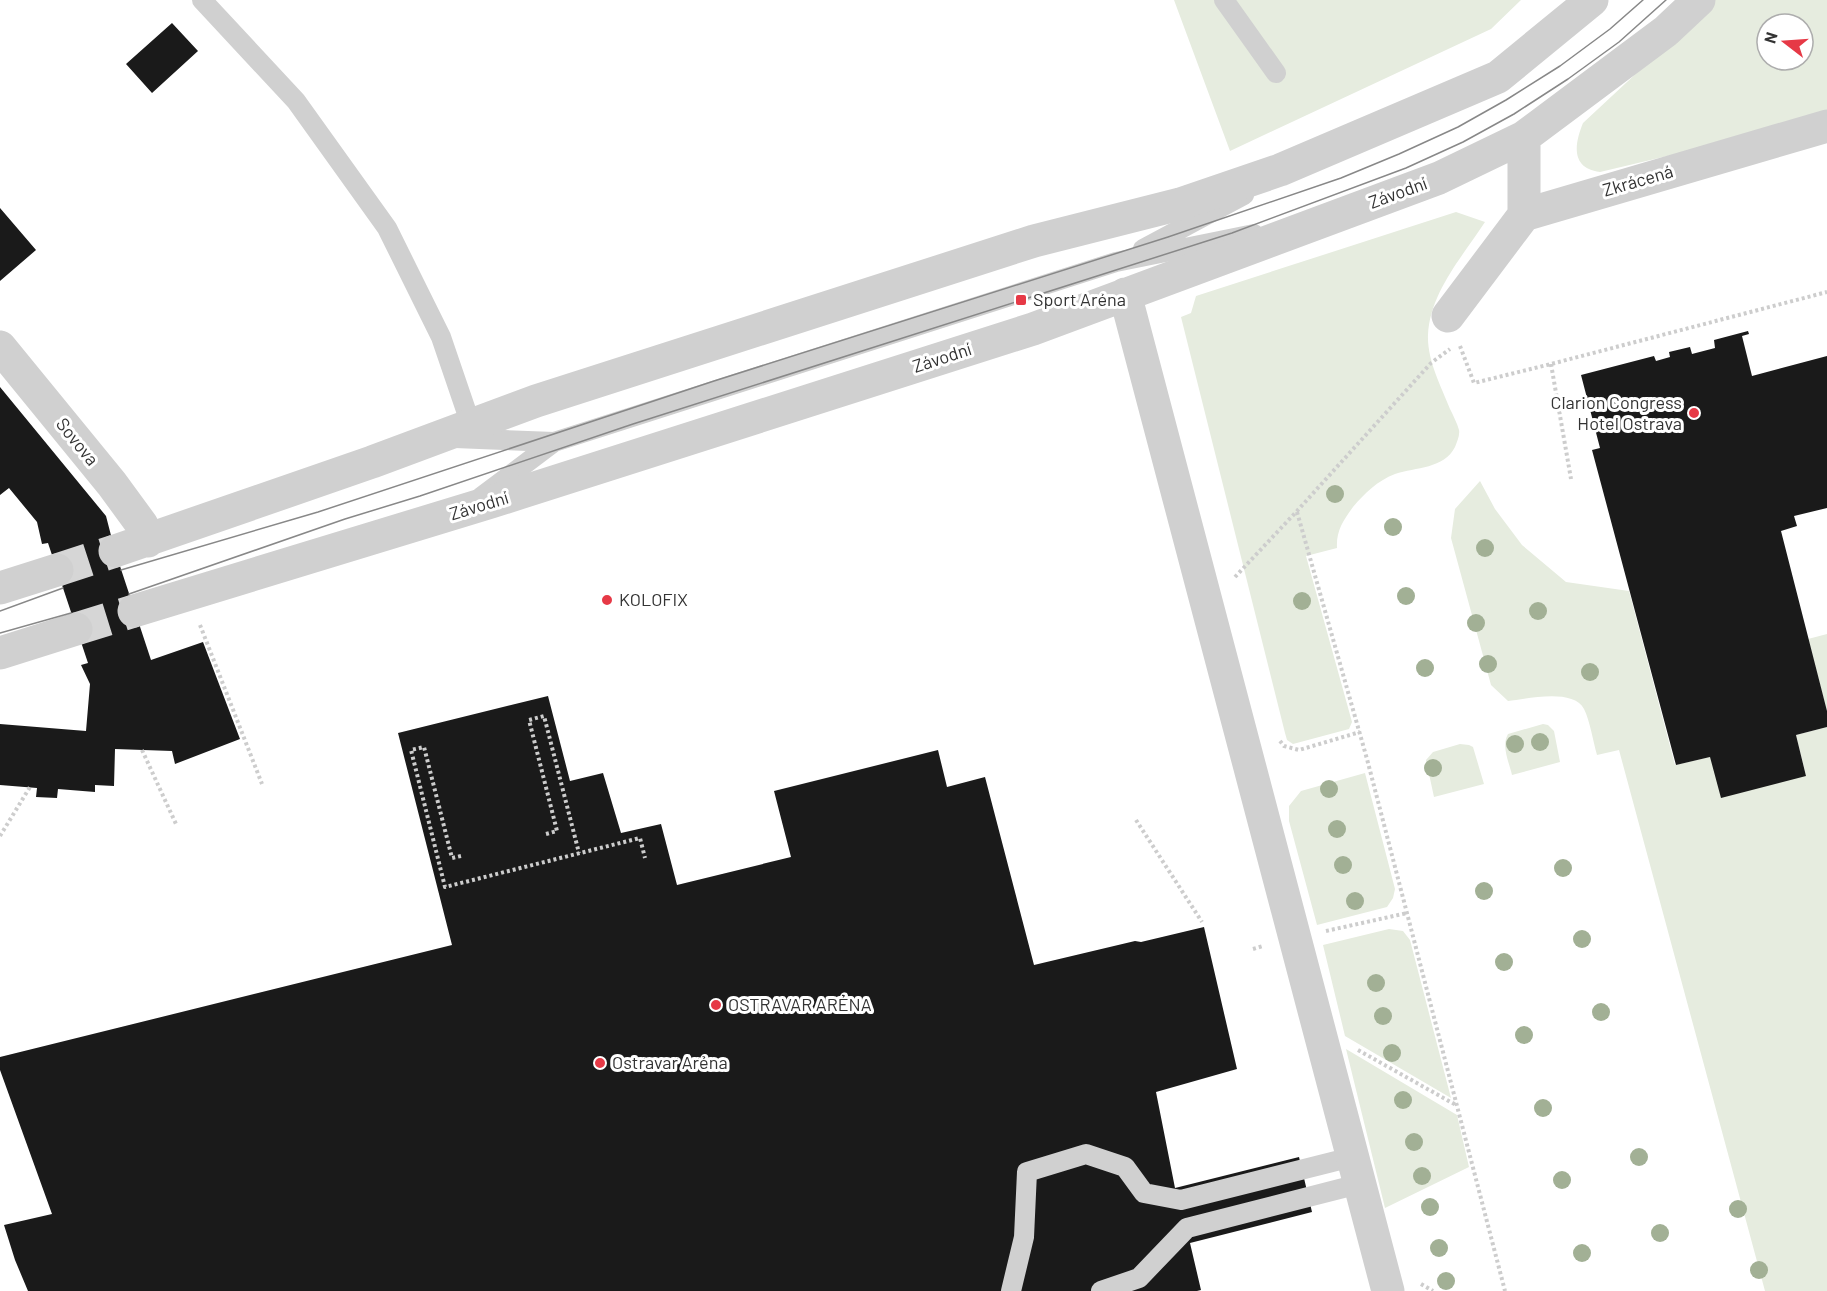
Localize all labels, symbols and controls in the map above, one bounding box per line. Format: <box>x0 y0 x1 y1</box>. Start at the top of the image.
north arrow <box>1755 12 1815 72</box>
text: N <box>1760 30 1781 45</box>
street label: Zkrácená <box>1600 160 1675 201</box>
street label: Závodní <box>1366 171 1430 213</box>
place label: Sport Aréna <box>1033 288 1126 310</box>
marker: Sport Aréna <box>1014 293 1028 307</box>
street label: Závodní <box>910 337 974 377</box>
place label: Clarion Congress Hotel Ostrava <box>1550 391 1682 434</box>
marker: Clarion Congress Hotel Ostrava <box>1687 406 1701 420</box>
street label: Sovova <box>52 413 104 470</box>
street label: Závodní <box>447 486 511 524</box>
place label: KOLOFIX <box>619 588 688 610</box>
marker: KOLOFIX <box>600 593 614 607</box>
place label: OSTRAVAR ARÉNA <box>728 993 872 1015</box>
marker: OSTRAVAR ARÉNA <box>709 998 723 1012</box>
place label: Ostravar Aréna <box>612 1051 728 1073</box>
marker: Ostravar Aréna <box>593 1056 607 1070</box>

